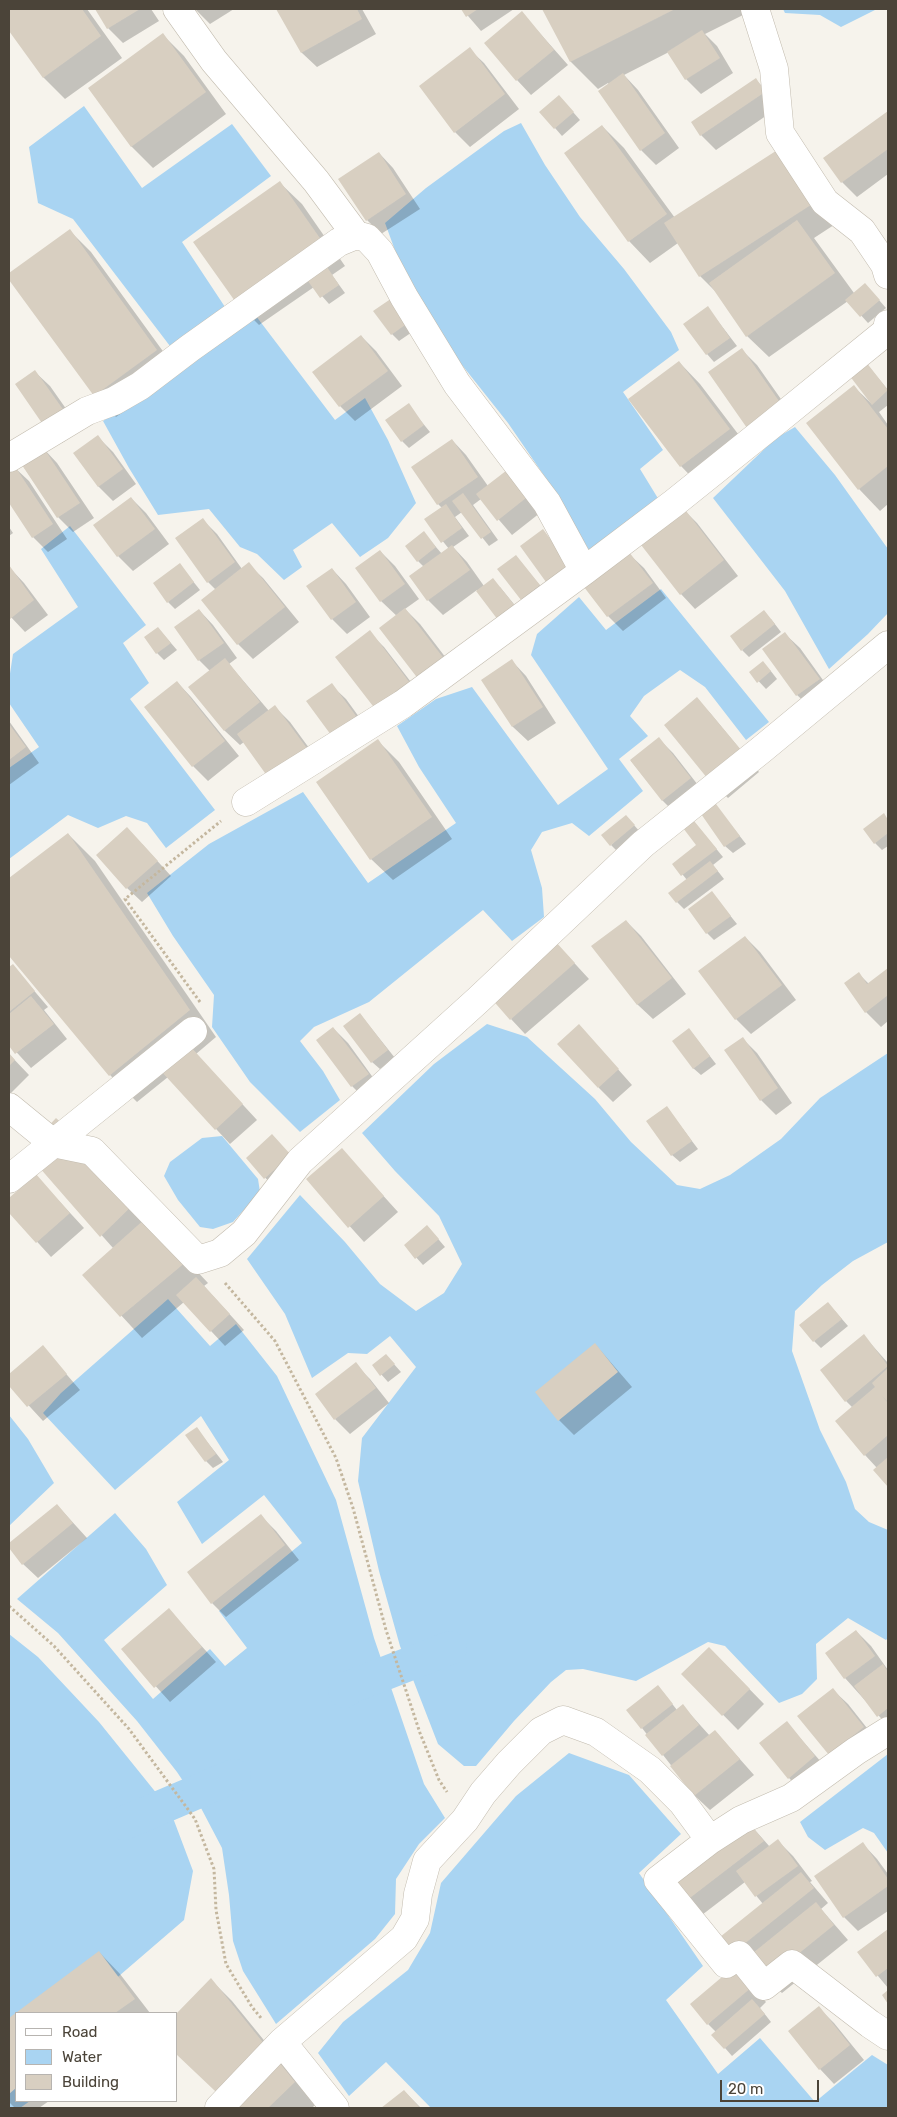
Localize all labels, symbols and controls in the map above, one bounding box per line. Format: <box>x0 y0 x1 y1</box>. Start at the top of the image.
legend <box>15 2012 178 2102</box>
text: Road <box>62 2023 98 2041</box>
text: Water <box>62 2048 102 2066</box>
scale bar <box>722 2070 821 2102</box>
text: Building <box>62 2073 119 2091</box>
text: 20 m <box>728 2080 763 2098</box>

